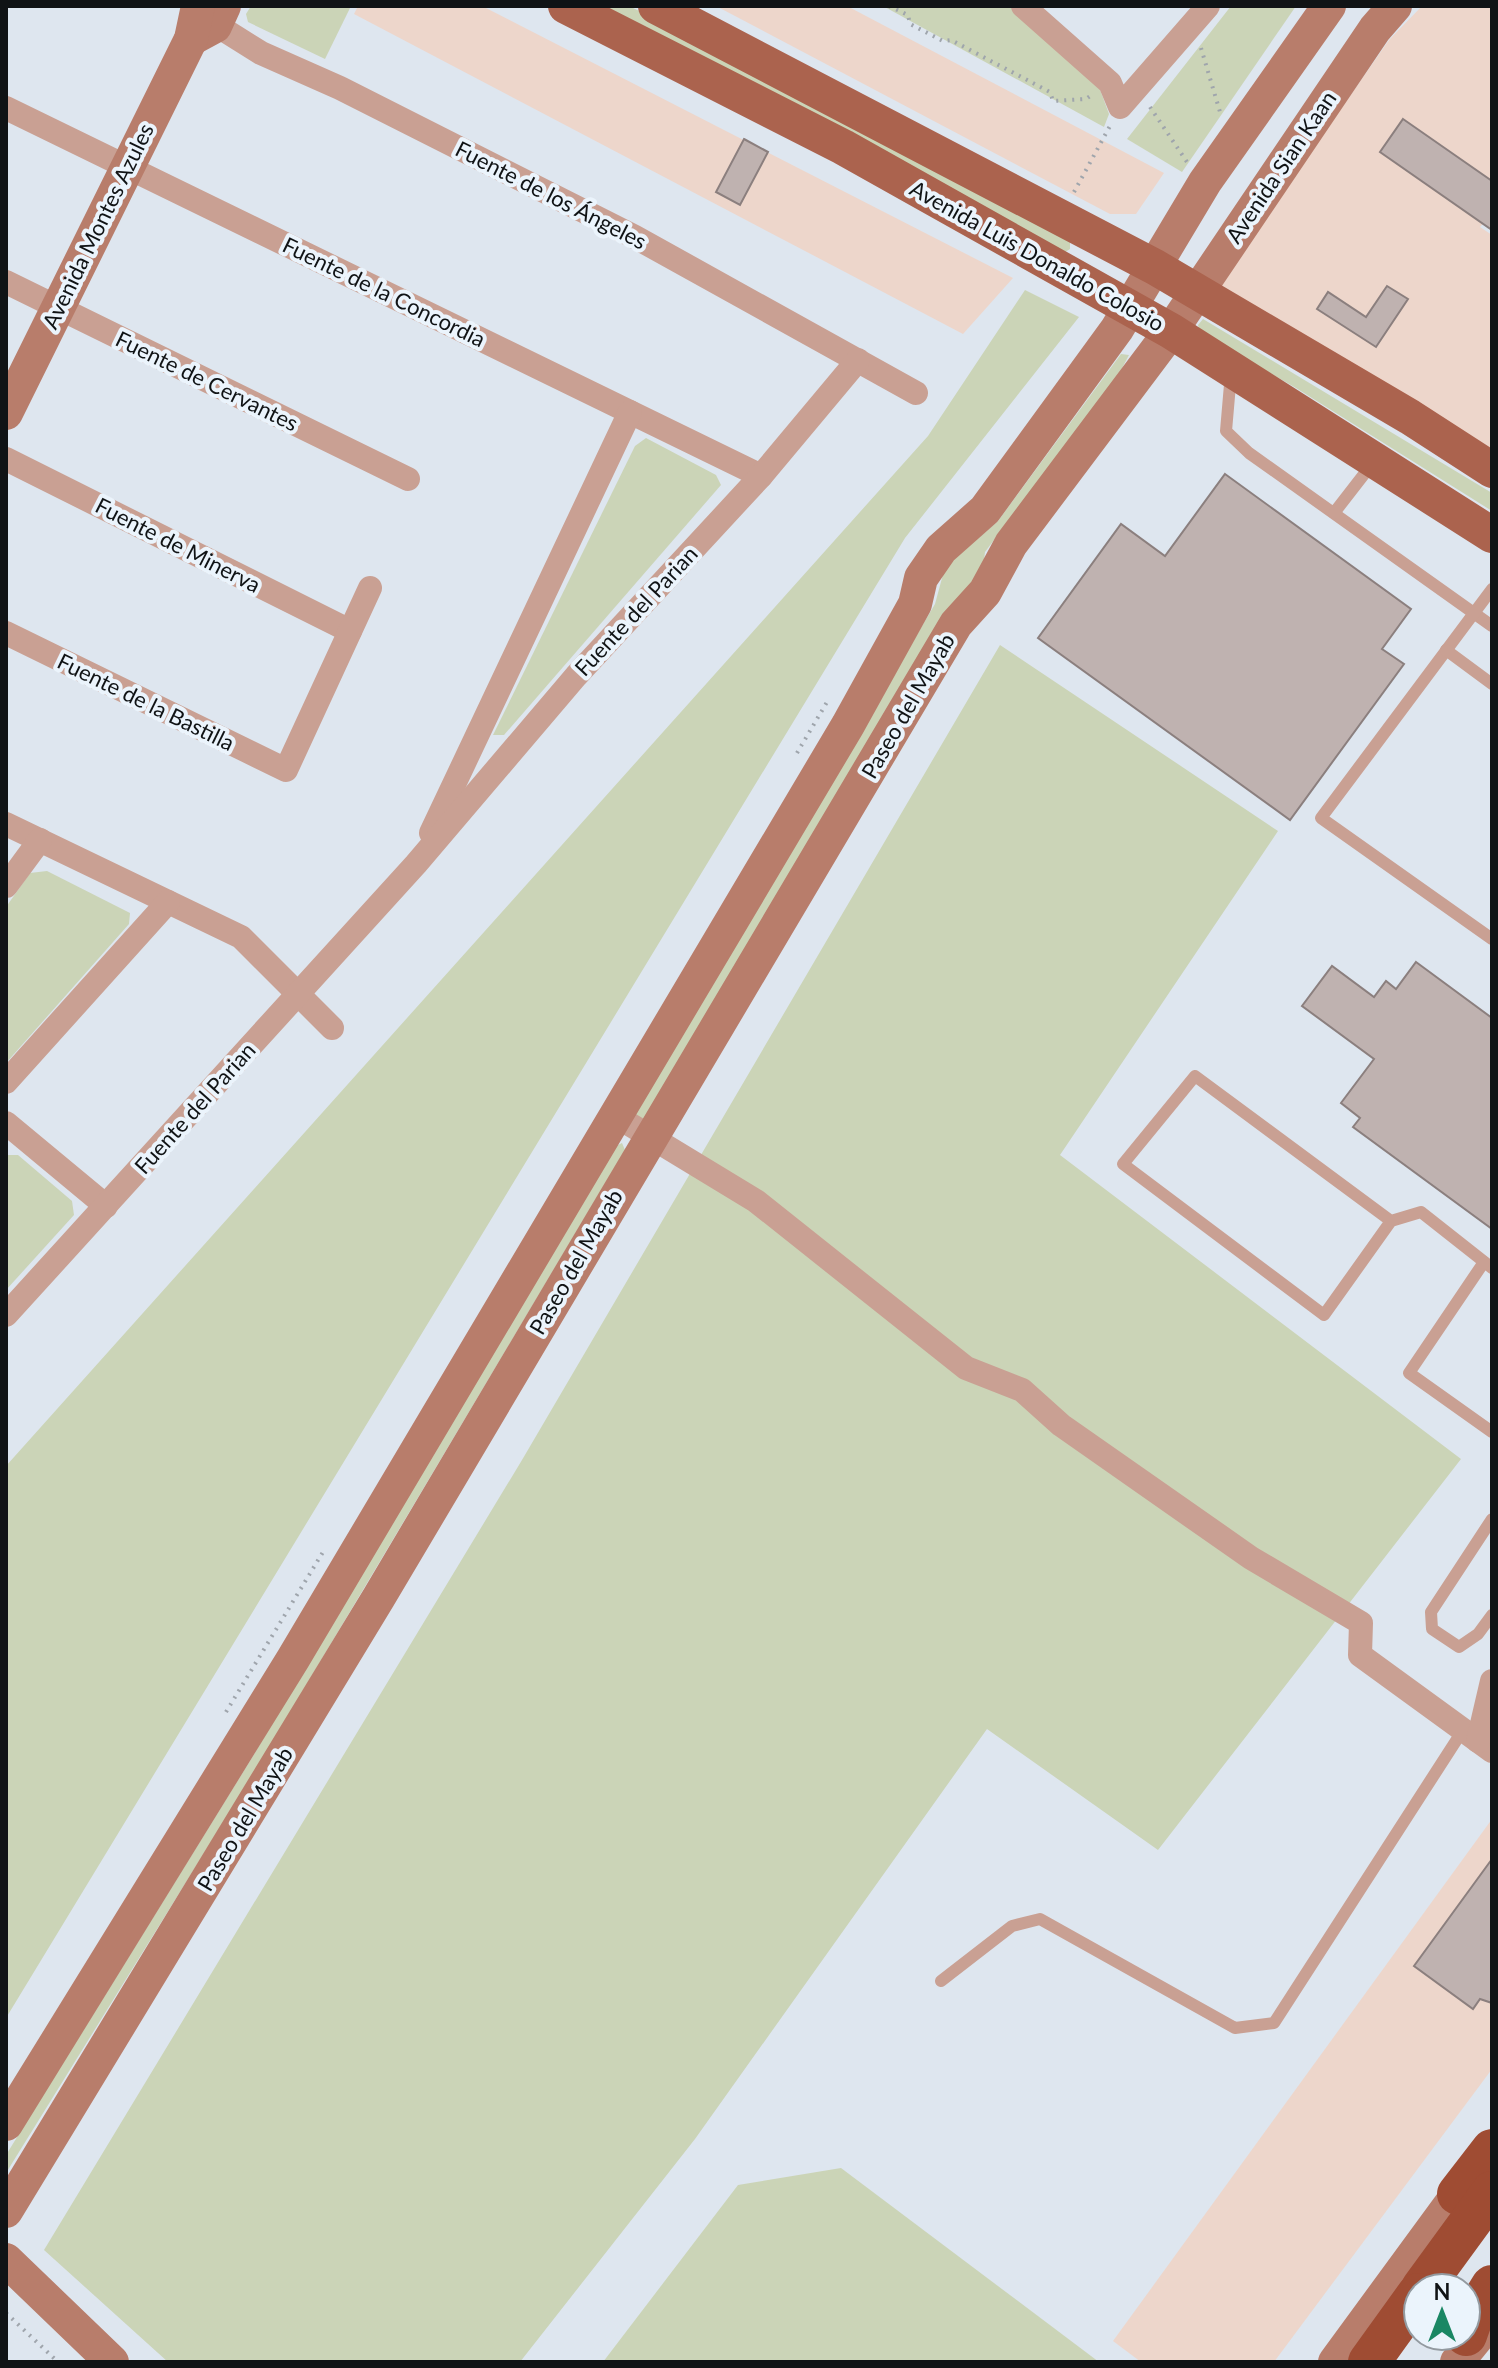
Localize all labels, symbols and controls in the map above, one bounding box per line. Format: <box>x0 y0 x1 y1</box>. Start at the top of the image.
street label: Avenida Sian Kaan <box>1220 85 1341 248</box>
street label: Avenida Montes Azules <box>36 119 159 333</box>
street label: Fuente de los Ángeles <box>451 135 651 254</box>
street label: Avenida Luis Donaldo Colosio <box>906 174 1169 337</box>
street label: Fuente de la Concordia <box>278 231 490 352</box>
street label: Fuente de Cervantes <box>112 325 303 436</box>
street label: Fuente de Minerva <box>91 491 265 598</box>
street label: Fuente del Parian <box>569 540 703 681</box>
street label: Paseo del Mayab <box>855 628 960 783</box>
street label: Fuente de la Bastilla <box>53 647 239 756</box>
street label: Fuente del Parian <box>128 1036 261 1179</box>
street label: Paseo del Mayab <box>523 1184 628 1339</box>
street label: Paseo del Mayab <box>191 1742 298 1896</box>
north arrow <box>1402 2272 1482 2352</box>
text: N <box>1434 2278 1450 2305</box>

